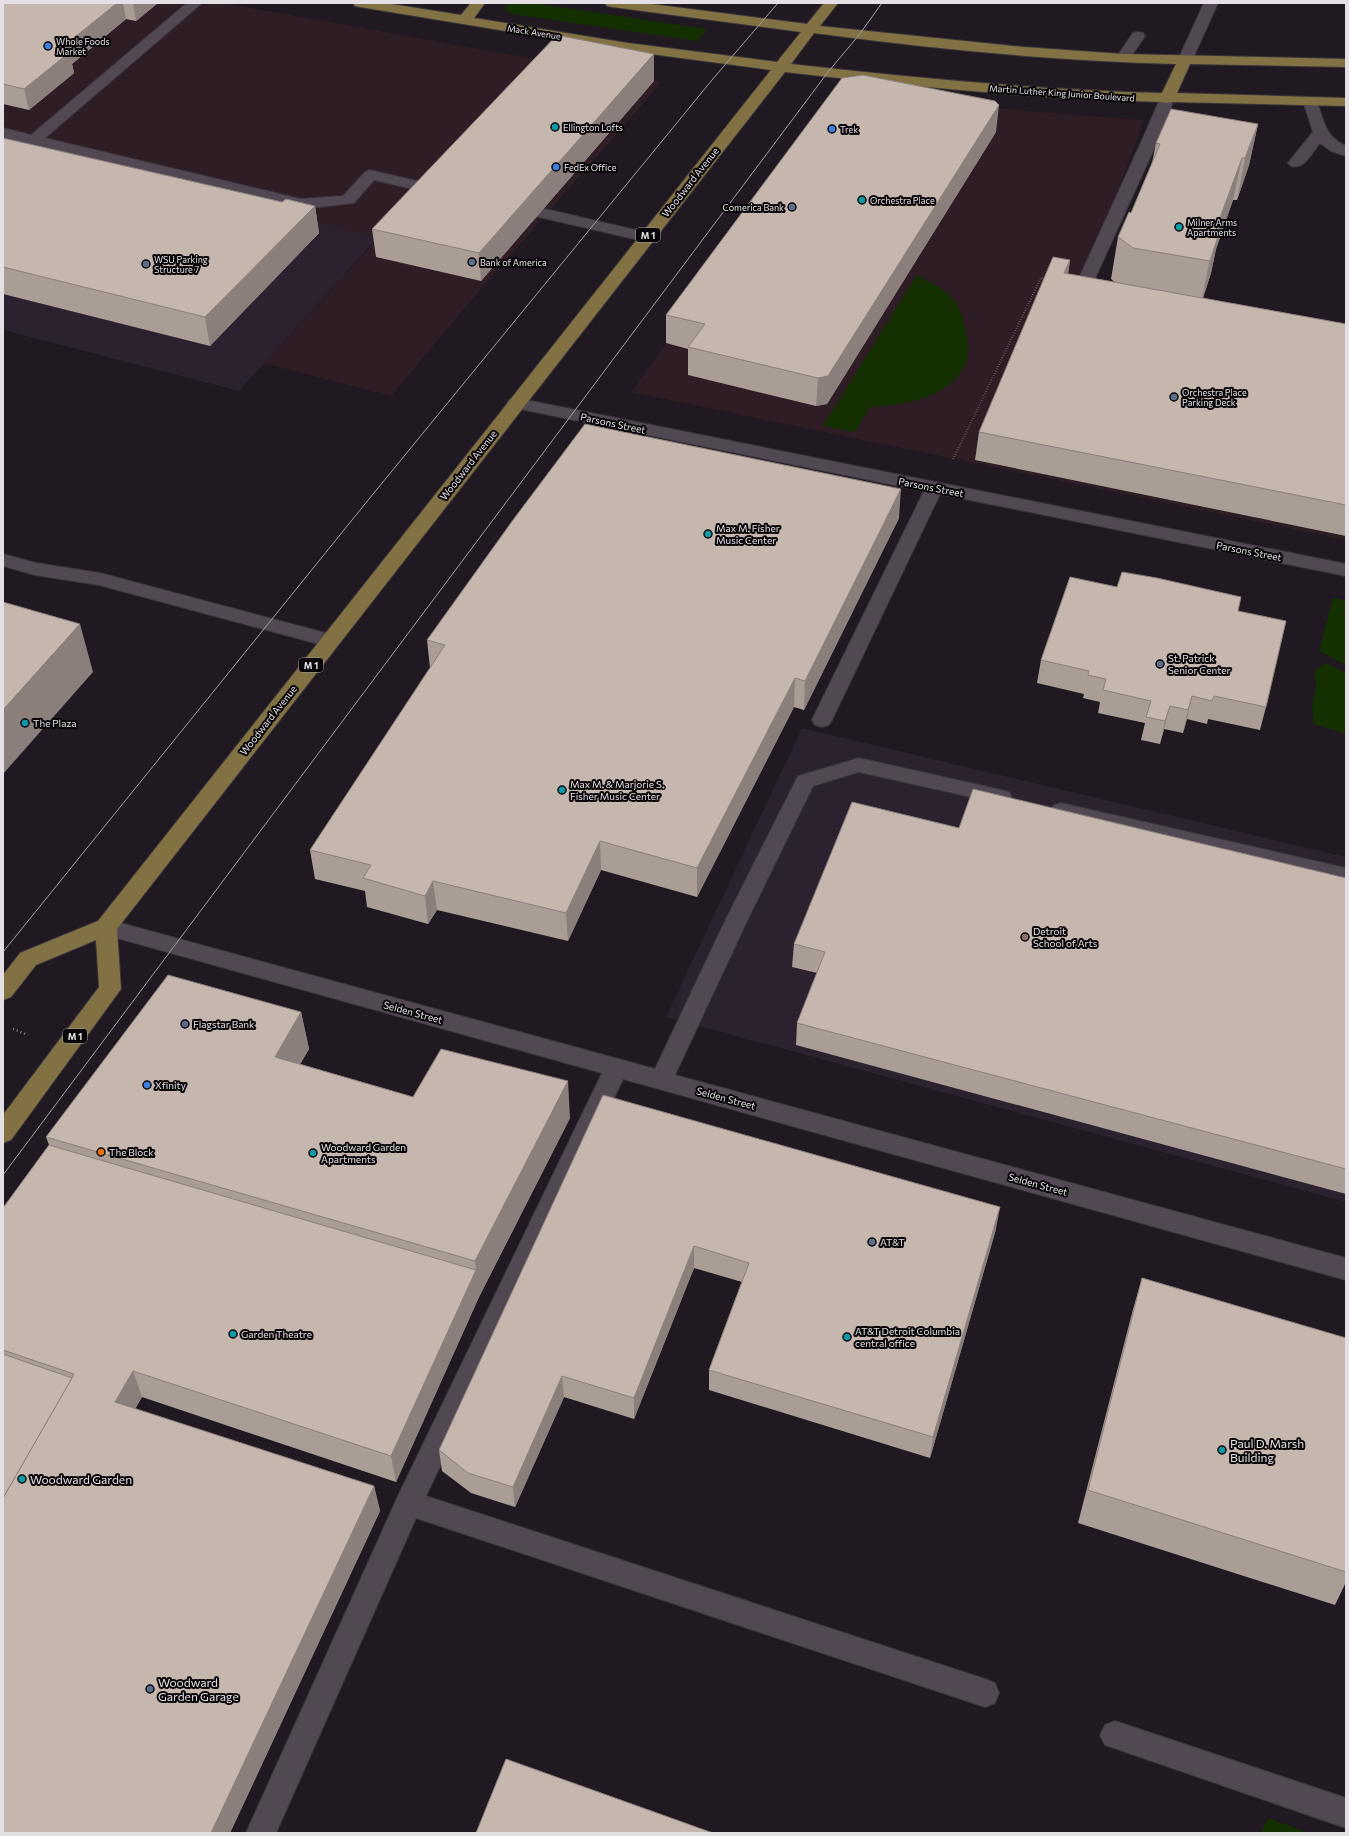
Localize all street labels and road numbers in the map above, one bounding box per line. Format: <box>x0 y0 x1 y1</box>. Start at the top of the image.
street label: Mack Avenue <box>506 22 562 42</box>
street label: Martin Luther King Junior Boulevard <box>989 82 1135 104</box>
street label: Woodward Avenue <box>659 145 721 219</box>
road number: M 1 <box>636 228 660 242</box>
street label: Parsons Street <box>579 410 647 436</box>
street label: Woodward Avenue <box>437 428 499 502</box>
street label: Parsons Street <box>897 475 965 499</box>
street label: Parsons Street <box>1215 539 1283 563</box>
road number: M 1 <box>299 658 323 672</box>
street label: Woodward Avenue <box>237 683 299 757</box>
street label: Selden Street <box>382 998 444 1026</box>
road number: M 1 <box>63 1029 87 1043</box>
street label: Selden Street <box>695 1084 757 1112</box>
street label: Selden Street <box>1007 1170 1069 1198</box>

